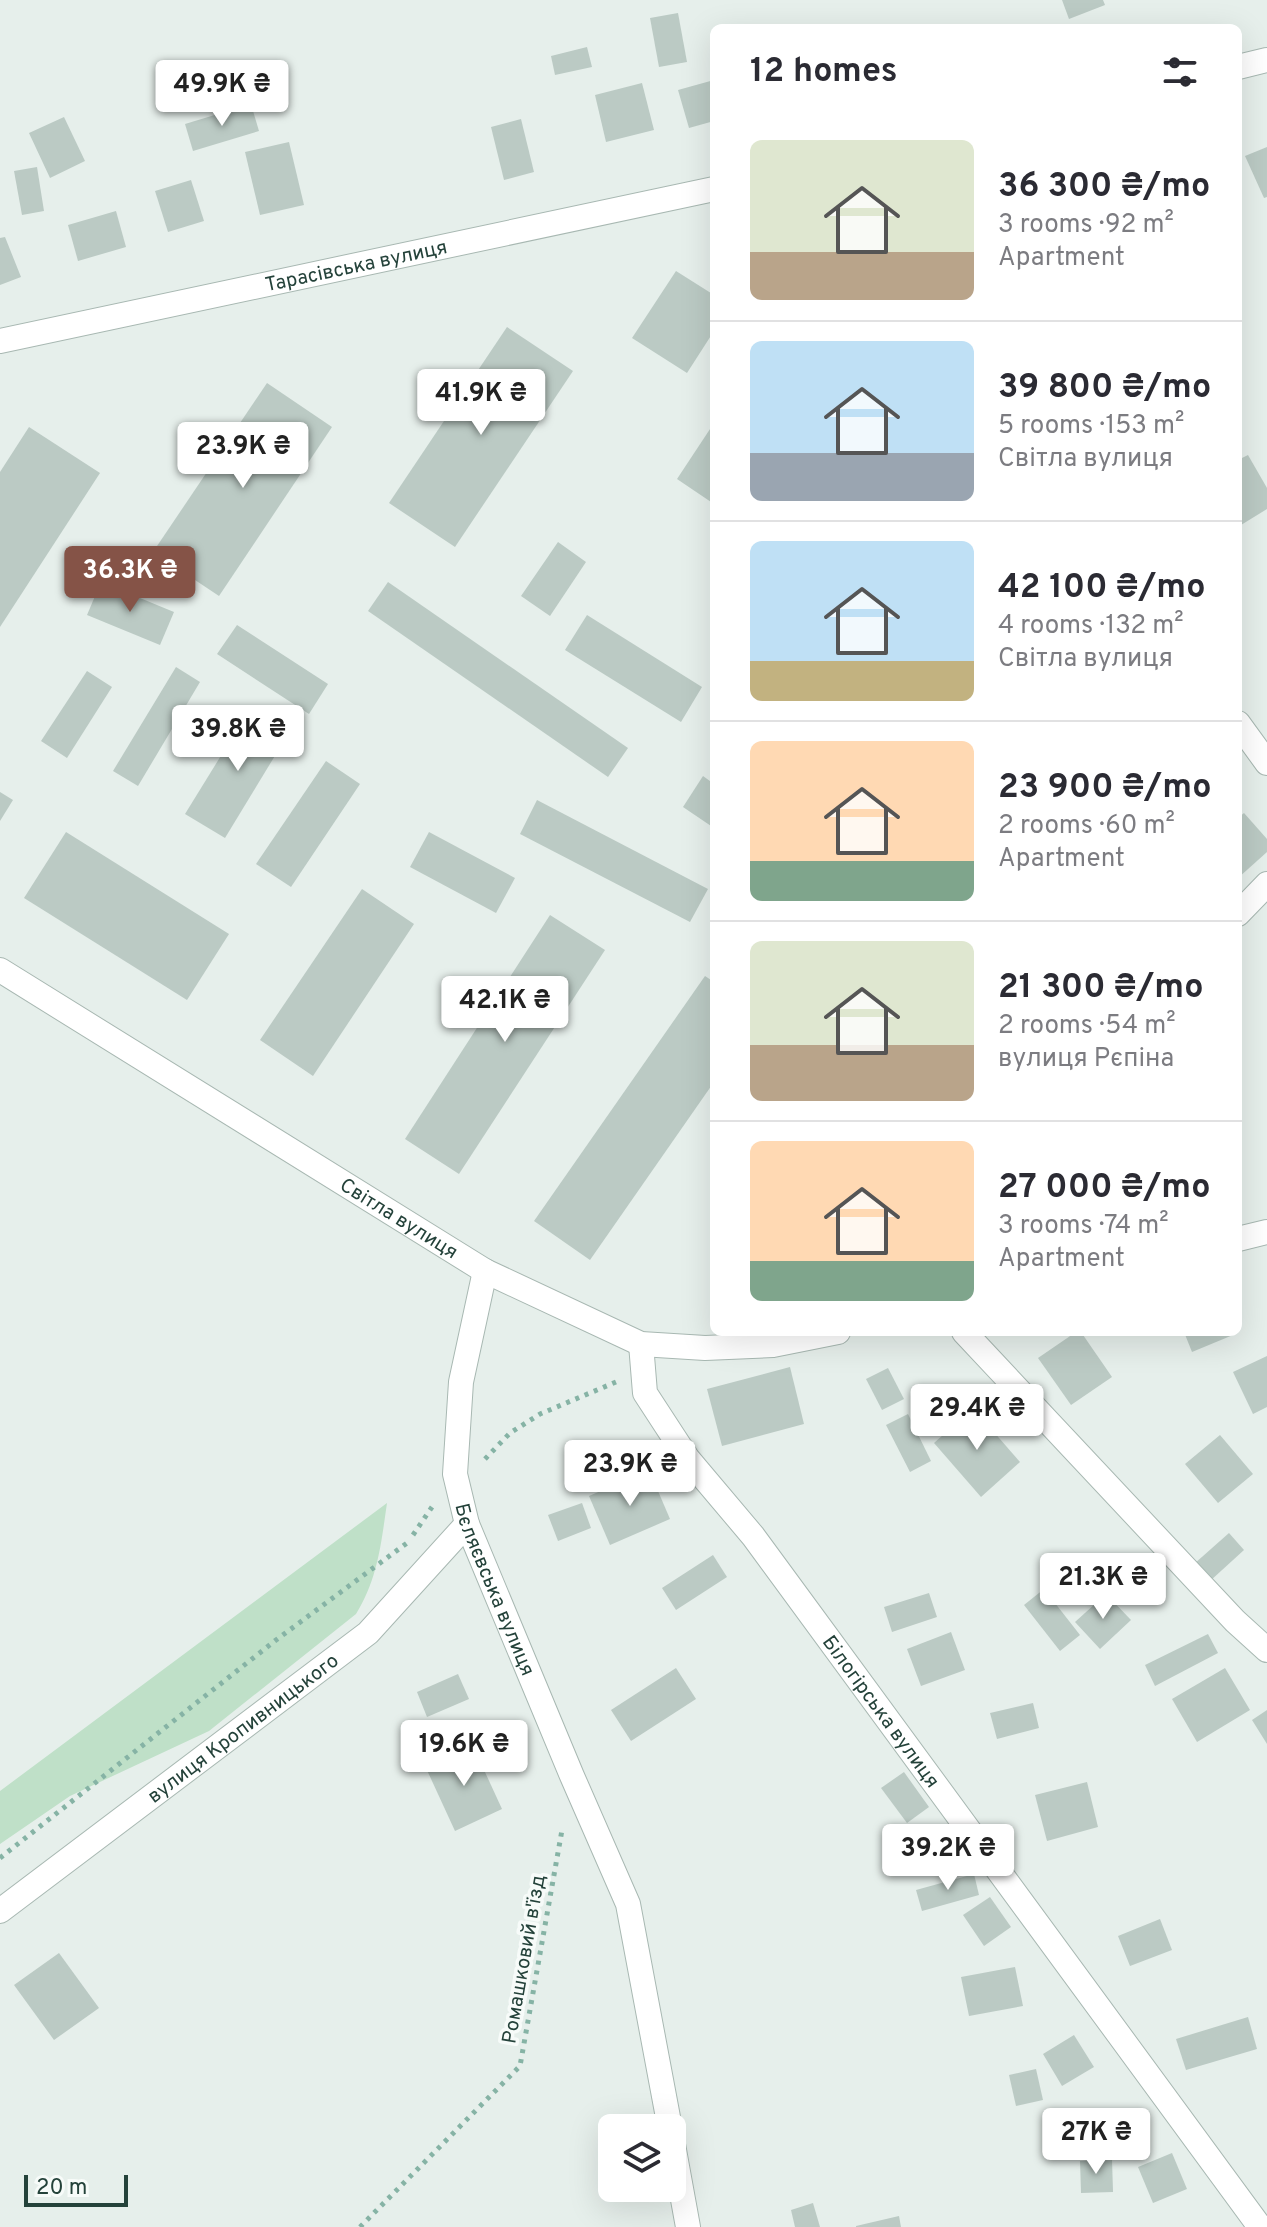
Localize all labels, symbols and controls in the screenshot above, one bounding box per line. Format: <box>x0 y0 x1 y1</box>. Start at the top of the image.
icon: filters <box>1158 50 1202 94</box>
text: 12 homes <box>750 51 897 94</box>
pin: 49.9K ₴ <box>148 60 296 128</box>
text: 49.9K ₴ <box>174 69 271 102</box>
text: 36 300 ₴/mo <box>998 166 1210 209</box>
icon: home <box>814 172 910 268</box>
text: 3 rooms · 92 m² <box>998 209 1174 242</box>
street label: Тарасівська вулиця <box>263 235 450 299</box>
text: Apartment <box>998 242 1125 275</box>
text: 39 800 ₴/mo <box>998 367 1211 410</box>
pin: 41.9K ₴ <box>407 369 555 437</box>
icon: home <box>814 373 910 469</box>
text: 41.9K ₴ <box>435 378 527 411</box>
text: 5 rooms · 153 m² <box>998 410 1185 443</box>
pin: 23.9K ₴ <box>169 422 317 490</box>
text: 23.9K ₴ <box>195 431 291 464</box>
text: Світла вулиця <box>998 443 1173 476</box>
pin: 36.3K ₴ <box>56 546 204 614</box>
text: 36.3K ₴ <box>82 555 178 588</box>
text: 42 100 ₴/mo <box>998 567 1205 610</box>
icon: home <box>814 573 910 669</box>
text: 4 rooms · 132 m² <box>998 610 1184 643</box>
text: Світла вулиця <box>998 643 1173 676</box>
pin: 39.8K ₴ <box>164 705 312 773</box>
text: 39.8K ₴ <box>190 714 286 747</box>
text: 23 900 ₴/mo <box>998 767 1211 810</box>
icon: home <box>814 773 910 869</box>
text: 2 rooms · 60 m² <box>998 810 1175 843</box>
text: Apartment <box>998 843 1125 876</box>
text: 21 300 ₴/mo <box>998 967 1203 1010</box>
icon: home <box>814 973 910 1069</box>
pin: 42.1K ₴ <box>431 976 579 1044</box>
text: 42.1K ₴ <box>459 985 551 1018</box>
text: 2 rooms · 54 m² <box>998 1010 1176 1043</box>
text: вулиця Рєпіна <box>998 1043 1174 1076</box>
text: 27 000 ₴/mo <box>998 1167 1210 1210</box>
street label: Світла вулиця <box>334 1173 462 1266</box>
icon: home <box>814 1173 910 1269</box>
text: 3 rooms · 74 m² <box>998 1210 1169 1243</box>
text: Apartment <box>998 1243 1125 1276</box>
pin: 29.4K ₴ <box>903 1384 1051 1452</box>
text: 29.4K ₴ <box>929 1393 1025 1426</box>
pin: 23.9K ₴ <box>556 1440 704 1508</box>
text: 23.9K ₴ <box>582 1449 678 1482</box>
street label: Бєляєвська вулиця <box>447 1501 540 1680</box>
pin: 21.3K ₴ <box>1029 1553 1177 1621</box>
text: 21.3K ₴ <box>1058 1562 1148 1595</box>
street label: Білогірська вулиця <box>815 1631 945 1794</box>
street label: вулиця Кропивницького <box>143 1649 345 1810</box>
pin: 19.6K ₴ <box>390 1720 538 1788</box>
text: 19.6K ₴ <box>419 1729 509 1762</box>
pin: 39.2K ₴ <box>874 1824 1022 1892</box>
text: 39.2K ₴ <box>900 1833 996 1866</box>
street label: Ромашковий в'їзд <box>497 1873 553 2046</box>
pin: 27K ₴ <box>1040 2108 1152 2176</box>
map controls <box>598 2114 686 2202</box>
button: layers <box>598 2114 686 2202</box>
text: 27K ₴ <box>1060 2117 1132 2150</box>
scale bar <box>24 2171 128 2207</box>
text: 20 m <box>36 2175 87 2202</box>

